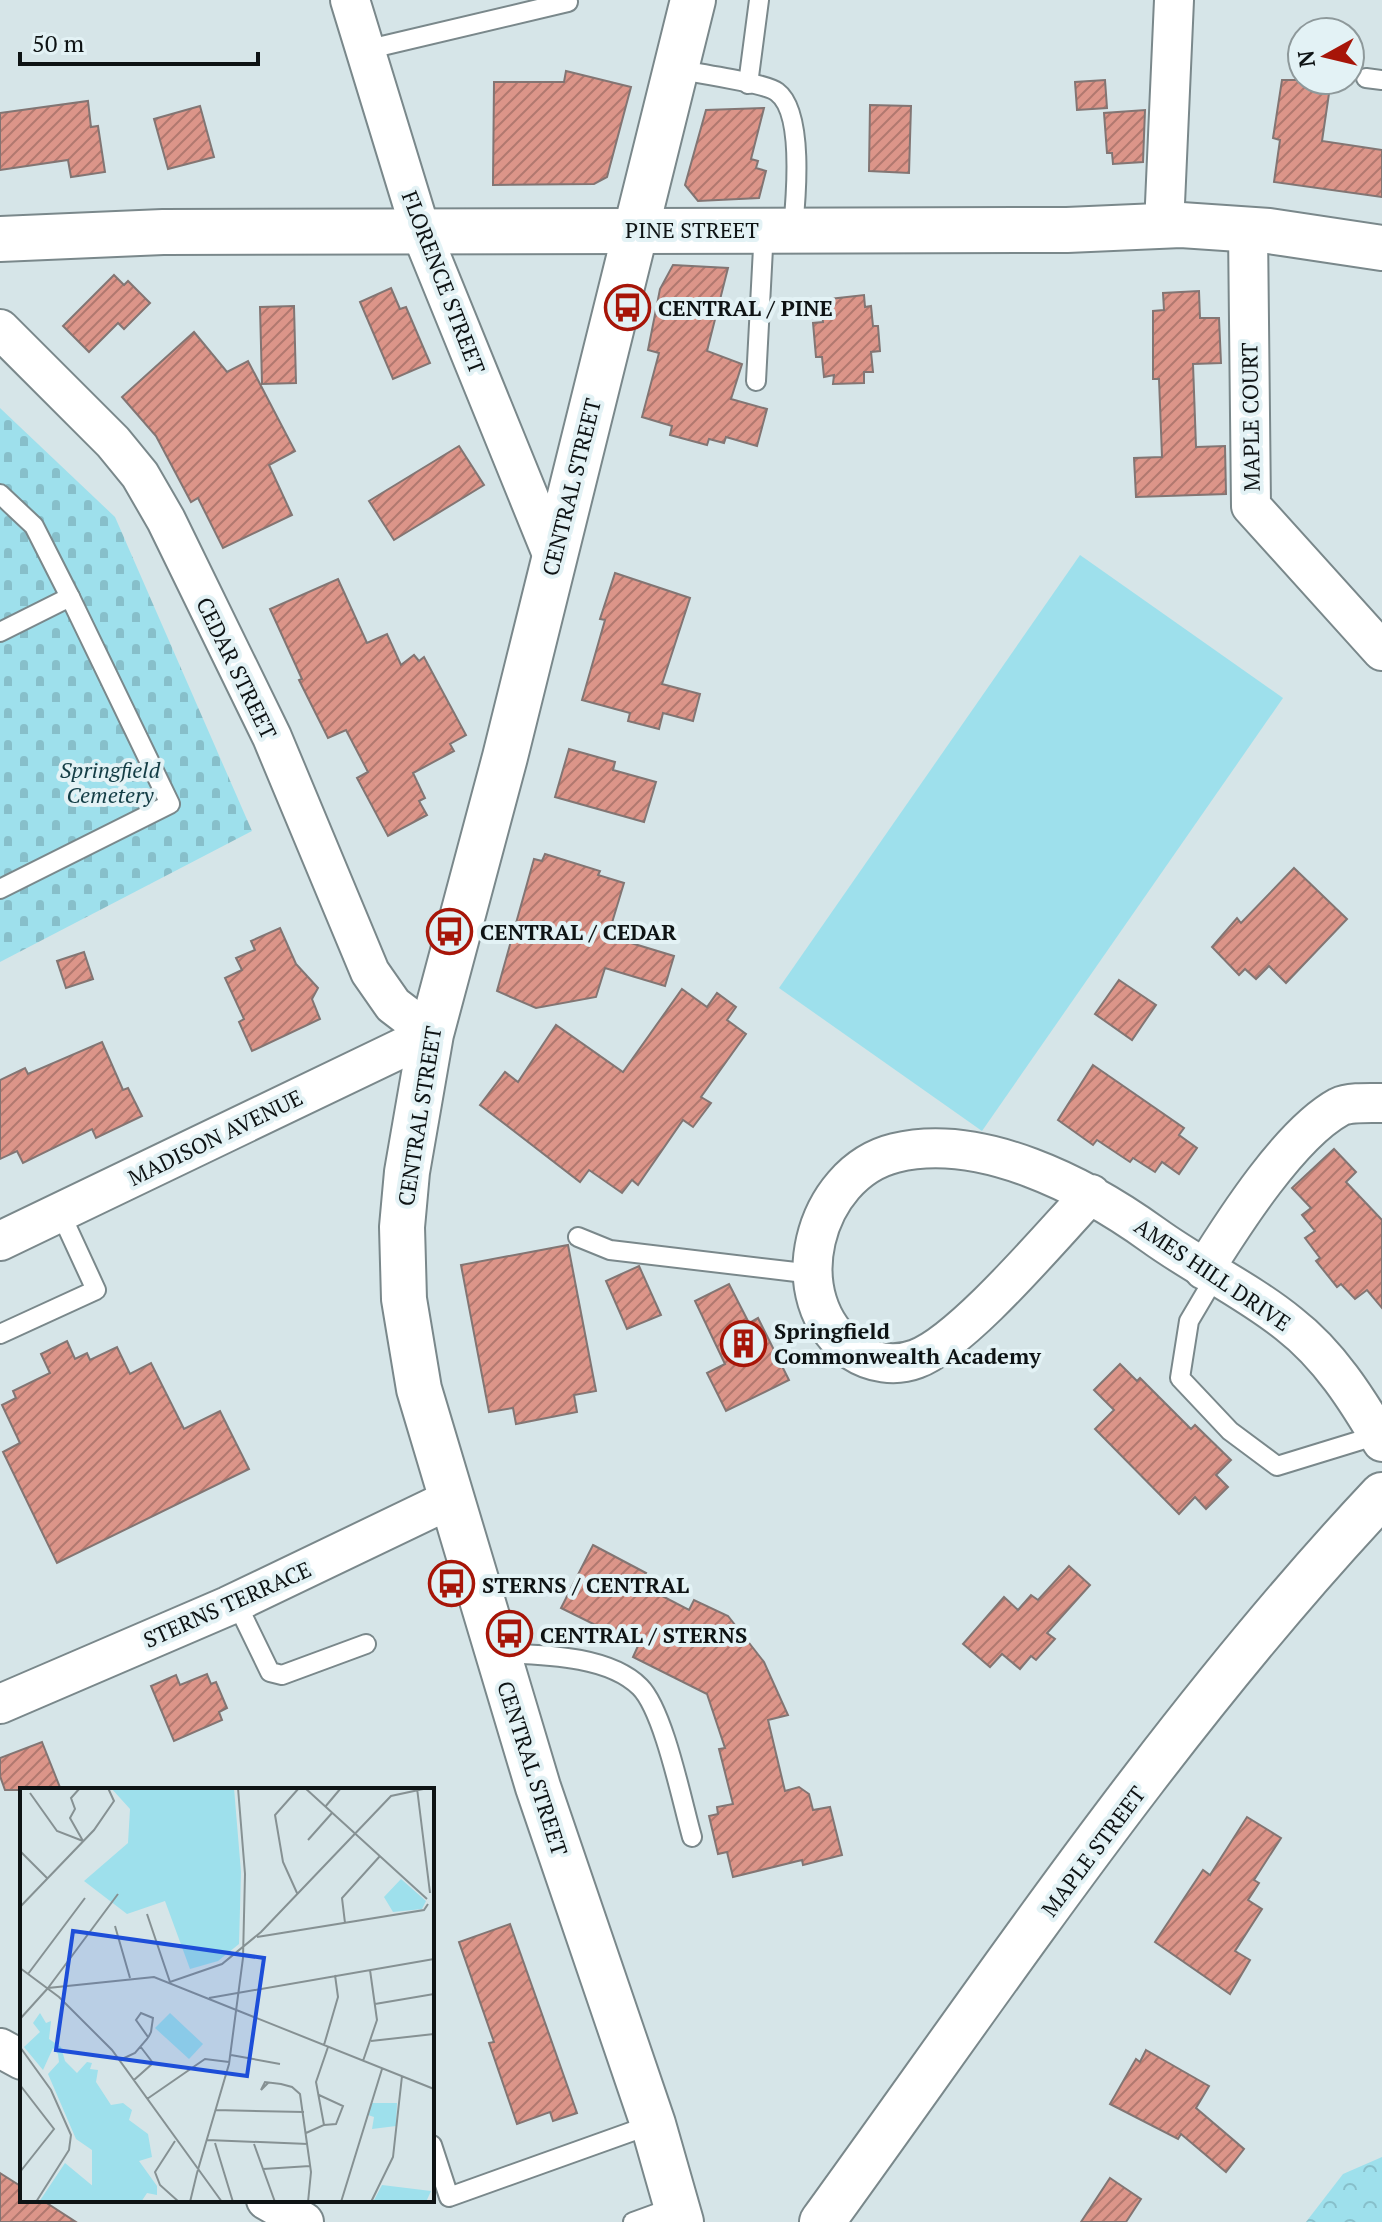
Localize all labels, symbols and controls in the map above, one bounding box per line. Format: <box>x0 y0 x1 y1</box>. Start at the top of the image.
scale bar <box>20 16 258 66</box>
north arrow <box>1286 16 1366 96</box>
text: 50 m <box>32 27 84 59</box>
text: N <box>1290 48 1321 69</box>
street label: FLORENCE STREET <box>396 186 492 378</box>
street label: PINE STREET <box>625 215 759 244</box>
bus stop icon: CENTRAL / PINE <box>603 283 651 331</box>
place label: CENTRAL / PINE <box>658 293 833 322</box>
street label: MAPLE COURT <box>1234 342 1266 492</box>
street label: CENTRAL STREET <box>535 395 607 579</box>
street label: CEDAR STREET <box>190 592 284 744</box>
park label: Springfield Cemetery <box>60 755 161 809</box>
bus stop icon: CENTRAL / CEDAR <box>425 907 473 955</box>
place label: CENTRAL / CEDAR <box>480 917 677 946</box>
street label: CENTRAL STREET <box>390 1024 448 1208</box>
street label: MADISON AVENUE <box>123 1082 307 1192</box>
street label: AMES HILL DRIVE <box>1129 1211 1297 1337</box>
place label: Springfield Commonwealth Academy <box>774 1316 1041 1370</box>
building icon: Springfield Commonwealth Academy <box>719 1319 767 1367</box>
street label: STERNS TERRACE <box>139 1554 315 1654</box>
bus stop icon: STERNS / CENTRAL <box>427 1560 475 1608</box>
place label: STERNS / CENTRAL <box>482 1570 689 1599</box>
bus stop icon: CENTRAL / STERNS <box>485 1610 533 1658</box>
place label: CENTRAL / STERNS <box>540 1620 747 1649</box>
street label: CENTRAL STREET <box>491 1677 575 1859</box>
street label: MAPLE STREET <box>1034 1780 1152 1922</box>
inset map <box>20 1788 434 2202</box>

